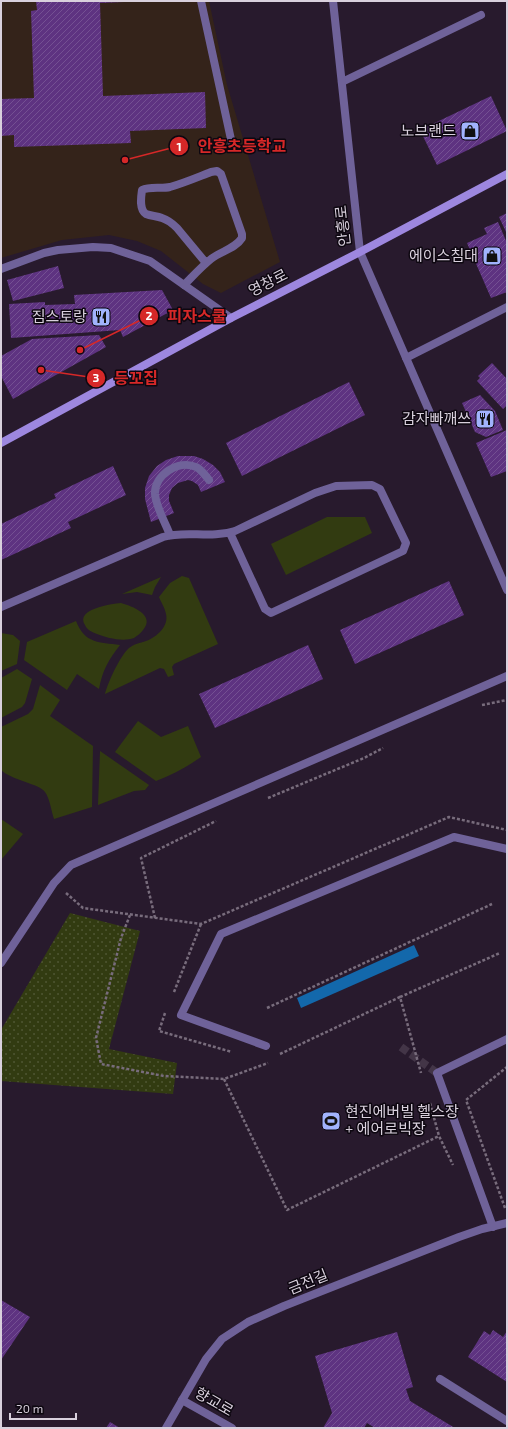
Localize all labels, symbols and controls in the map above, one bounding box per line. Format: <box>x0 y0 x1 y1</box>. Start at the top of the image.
shop icon: 노브랜드 <box>459 120 481 142</box>
place label: 노브랜드 <box>401 121 456 139</box>
callout: 안흥초등학교 <box>169 132 294 160</box>
text: 안흥초등학교 <box>198 136 286 155</box>
text: 1 <box>176 139 182 153</box>
street label: 안흥로 <box>331 205 353 248</box>
shop icon: 에이스침대 <box>481 245 503 267</box>
place label: 에이스침대 <box>409 246 478 264</box>
street label: 영창로 <box>245 265 290 300</box>
callout: 피자스쿨 <box>139 302 234 330</box>
restaurant icon: 짐스토랑 <box>90 306 112 328</box>
text: 피자스쿨 <box>168 306 226 325</box>
place label: 짐스토랑 <box>32 307 87 325</box>
text: 2 <box>146 308 153 322</box>
callout: 등꼬집 <box>86 364 167 392</box>
text: 등꼬집 <box>114 368 158 387</box>
text: 3 <box>93 370 100 384</box>
restaurant icon: 감자빠깨쓰 <box>474 408 496 430</box>
place label: 감자빠깨쓰 <box>402 409 471 427</box>
place label: 현진에버빌 헬스장 + 에어로빅장 <box>345 1102 459 1137</box>
sports icon: 현진에버빌 헬스장 + 에어로빅장 <box>320 1110 342 1132</box>
street label: 금전길 <box>285 1265 330 1297</box>
street label: 향교로 <box>192 1383 237 1419</box>
scale bar <box>10 1395 76 1421</box>
text: 20 m <box>16 1401 43 1415</box>

